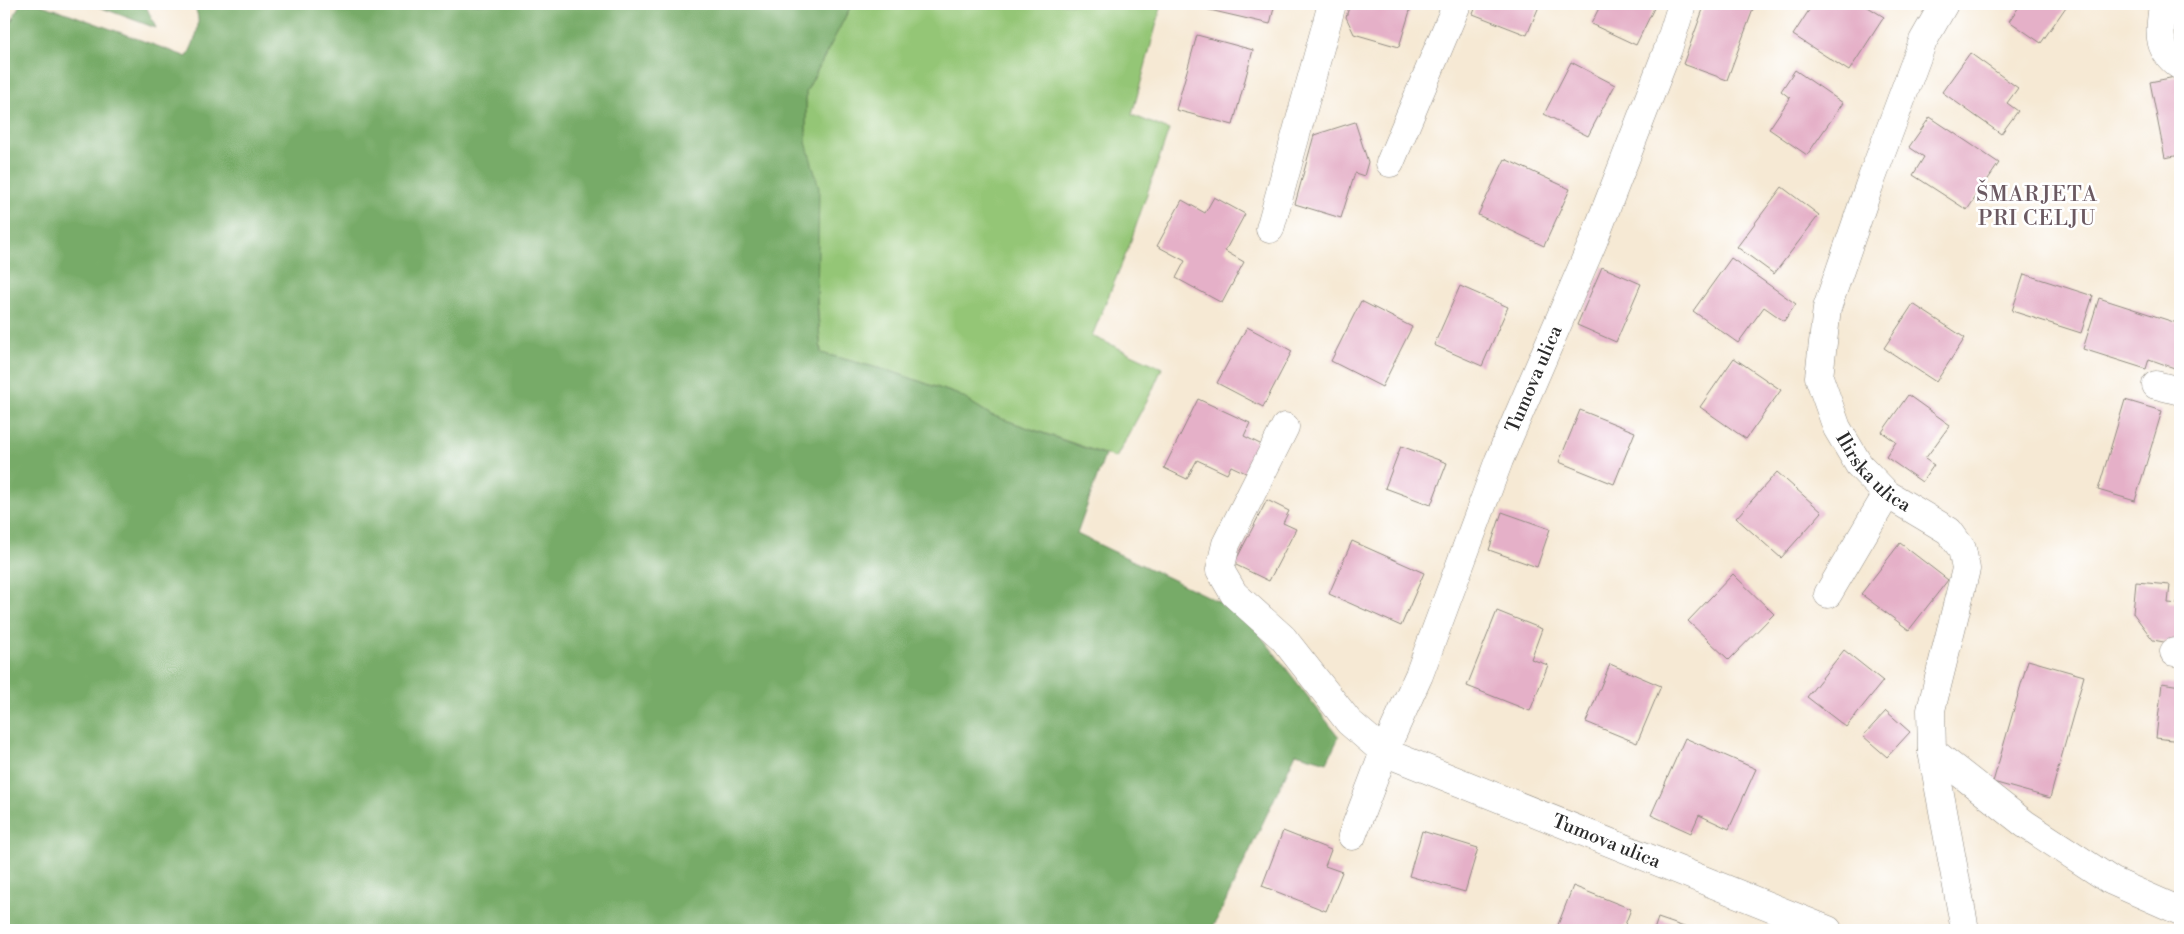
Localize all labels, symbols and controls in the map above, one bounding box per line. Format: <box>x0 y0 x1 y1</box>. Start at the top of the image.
district label: ŠMARJETA PRI CELJU <box>1976 179 2098 232</box>
street label: Tumova ulica <box>1500 321 1568 436</box>
street label: Ilirska ulica <box>1830 428 1916 518</box>
street label: Tumova ulica <box>1549 809 1664 874</box>

